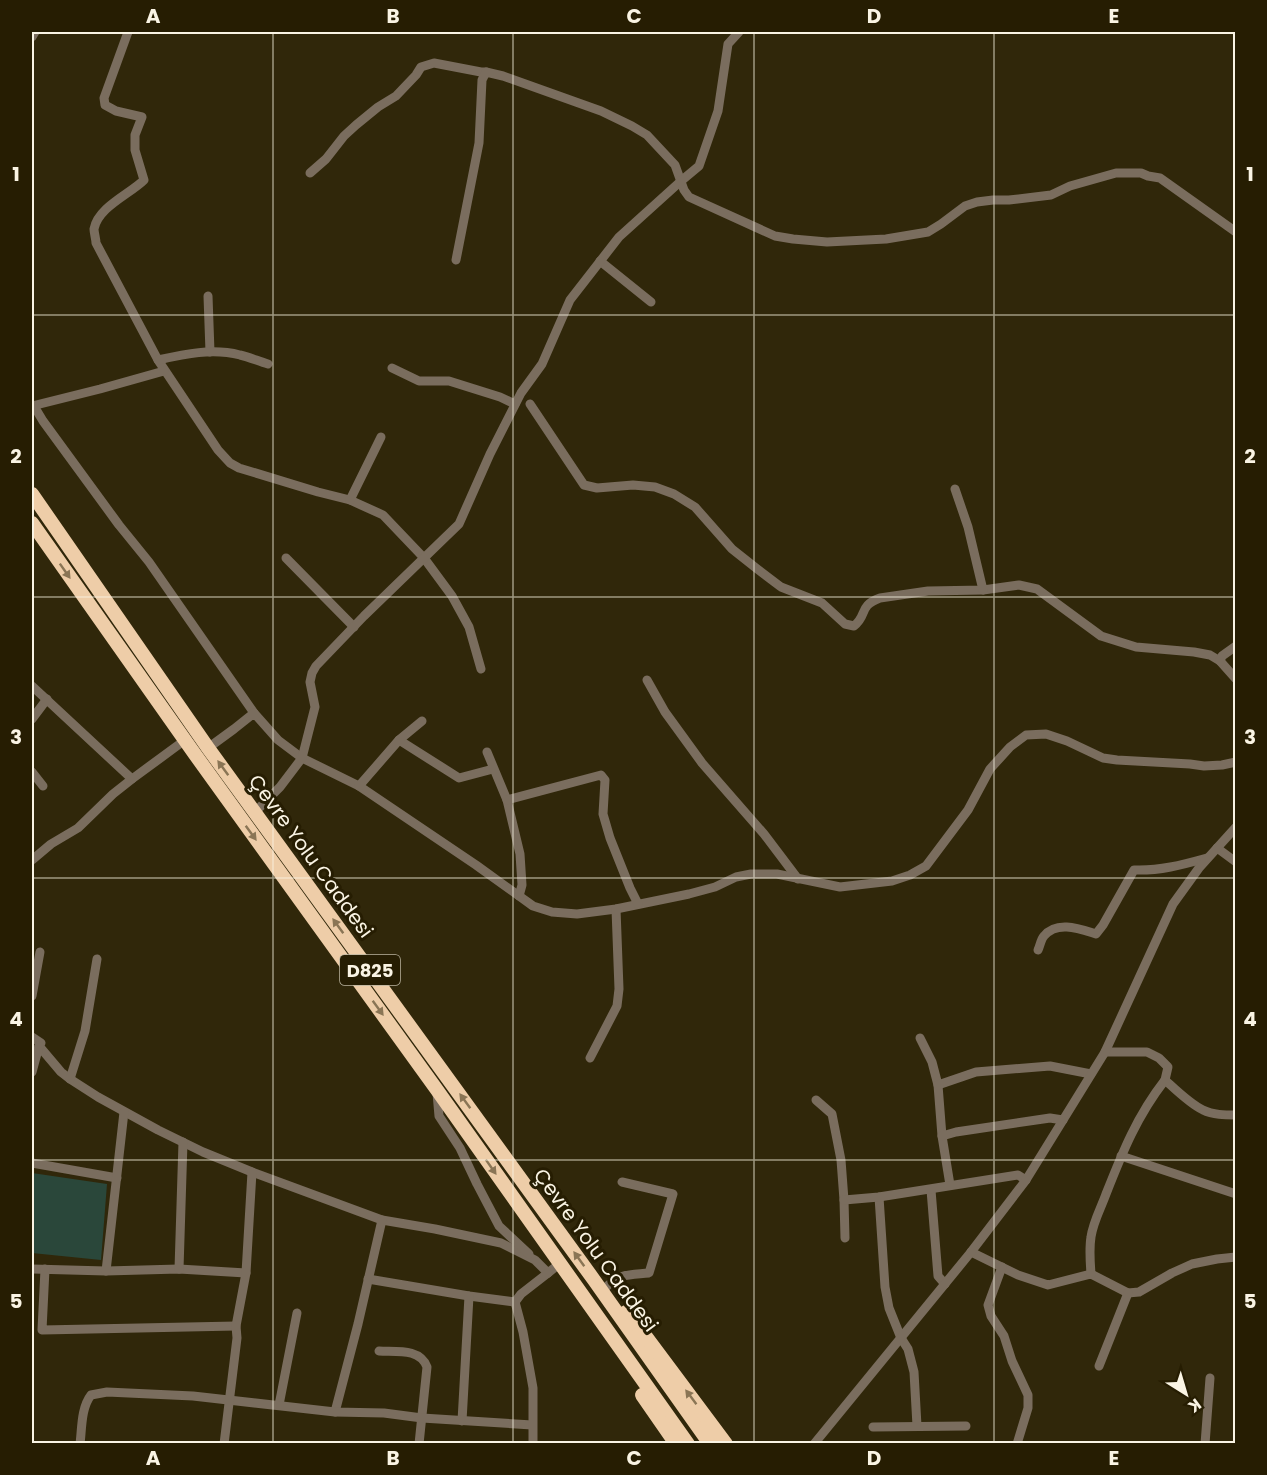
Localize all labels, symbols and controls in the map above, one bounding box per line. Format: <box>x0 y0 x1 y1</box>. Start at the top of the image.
text: A <box>146 2 161 30</box>
text: B <box>386 2 400 30</box>
text: C <box>626 2 642 30</box>
text: D <box>867 2 881 30</box>
text: E <box>1109 2 1119 30</box>
text: 1 <box>12 160 20 188</box>
text: 1 <box>1246 160 1254 188</box>
text: 2 <box>10 442 22 470</box>
text: 2 <box>1244 442 1256 470</box>
one-way arrow <box>59 563 70 579</box>
text: 3 <box>10 723 22 751</box>
text: 3 <box>1244 723 1256 751</box>
one-way arrow <box>218 761 230 776</box>
street label: Çevre Yolu Caddesi <box>242 769 380 943</box>
one-way arrow <box>245 825 257 840</box>
one-way arrow <box>332 919 344 935</box>
road number: D825 <box>340 955 400 985</box>
one-way arrow <box>372 999 384 1015</box>
text: 4 <box>9 1005 23 1033</box>
text: 4 <box>1243 1005 1257 1033</box>
one-way arrow <box>459 1093 471 1109</box>
one-way arrow <box>485 1158 497 1174</box>
street label: Çevre Yolu Caddesi <box>527 1163 665 1337</box>
one-way arrow <box>573 1251 585 1267</box>
text: 5 <box>10 1287 23 1315</box>
text: 5 <box>1244 1287 1257 1315</box>
north arrow <box>1156 1364 1216 1424</box>
one-way arrow <box>686 1389 698 1404</box>
text: K <box>1183 1393 1206 1418</box>
text: A <box>146 1444 161 1472</box>
text: B <box>386 1444 400 1472</box>
text: C <box>626 1444 642 1472</box>
text: D <box>867 1444 881 1472</box>
text: E <box>1109 1444 1119 1472</box>

